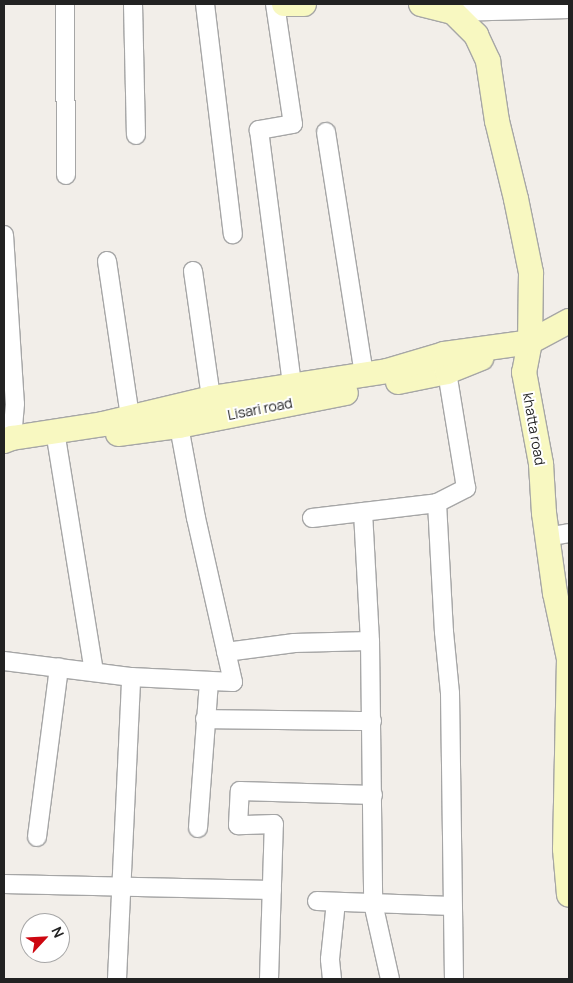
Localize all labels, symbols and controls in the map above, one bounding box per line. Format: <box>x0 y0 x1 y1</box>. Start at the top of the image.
street label: khatta road <box>519 391 549 467</box>
street label: Lisari road <box>226 394 294 424</box>
north arrow <box>20 913 70 963</box>
text: N <box>47 923 69 940</box>

